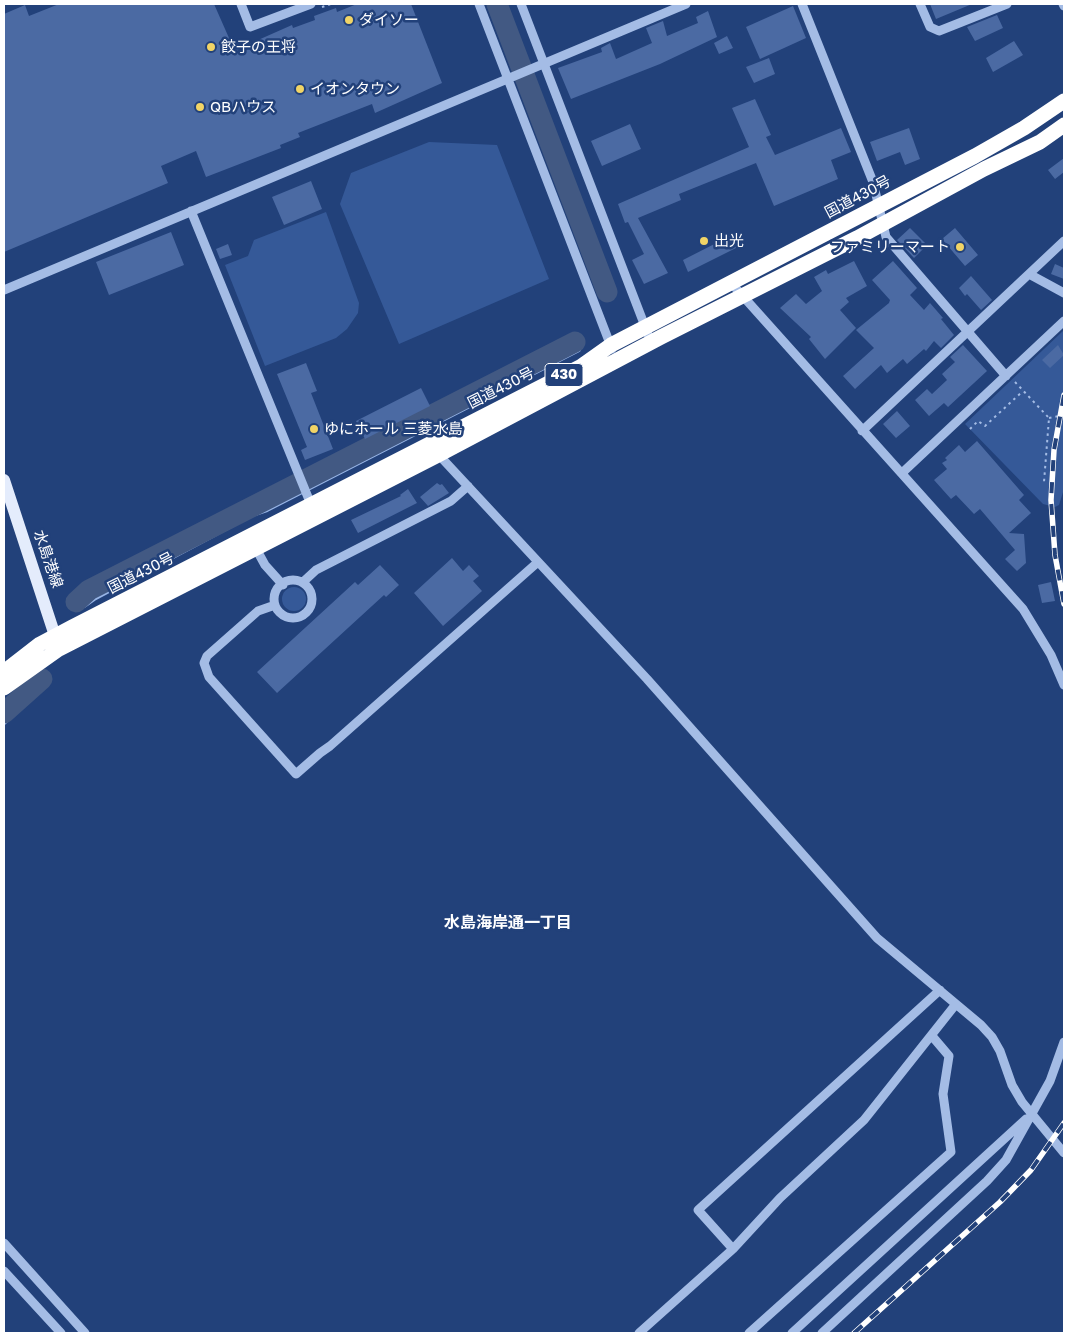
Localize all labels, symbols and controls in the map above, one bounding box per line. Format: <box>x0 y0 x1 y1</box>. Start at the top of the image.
place label: ダイソー <box>359 11 419 29</box>
marker: ダイソー <box>343 14 355 26</box>
place label: 餃子の王将 <box>221 38 296 56</box>
marker: 餃子の王将 <box>205 41 217 53</box>
place label: イオンタウン <box>310 80 400 98</box>
marker: イオンタウン <box>294 83 306 95</box>
place label: QBハウス <box>210 98 276 116</box>
marker: QBハウス <box>194 101 206 113</box>
street label: 国道430号 <box>822 172 894 222</box>
place label: 出光 <box>714 232 744 250</box>
marker: 出光 <box>698 235 710 247</box>
place label: ファミリーマート <box>830 238 950 256</box>
marker: ファミリーマート <box>954 241 966 253</box>
street label: 国道430号 <box>465 364 537 412</box>
road number: 430 <box>545 364 583 386</box>
place label: ゆにホール 三菱水島 <box>324 420 463 438</box>
marker: ゆにホール 三菱水島 <box>308 423 320 435</box>
street label: 水島港線 <box>30 528 66 590</box>
street label: 国道430号 <box>105 549 177 597</box>
district label: 水島海岸通一丁目 <box>444 913 572 933</box>

